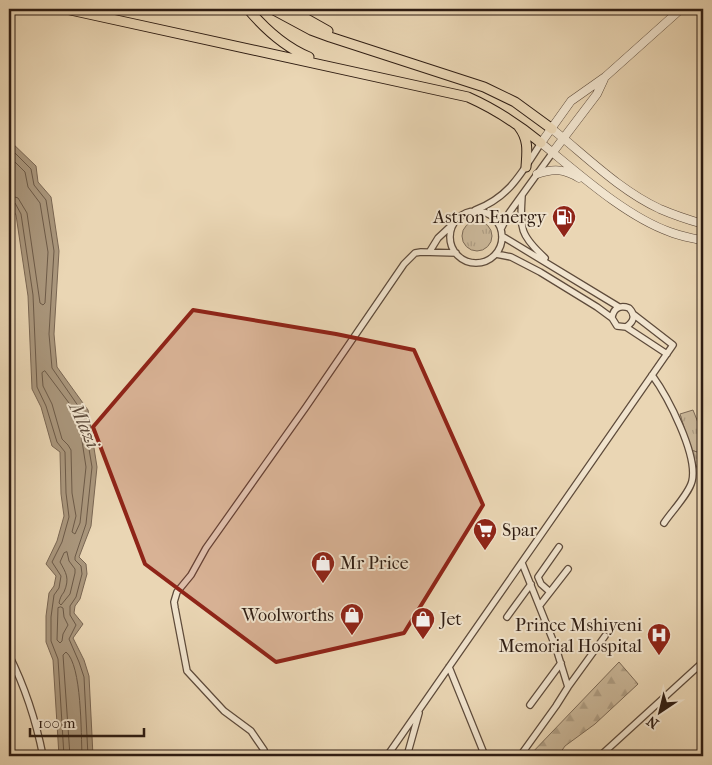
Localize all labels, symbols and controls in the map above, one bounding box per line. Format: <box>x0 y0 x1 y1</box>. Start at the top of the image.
fuel station icon: Astron Energy <box>551 204 577 238</box>
place label: Astron Energy <box>432 207 547 228</box>
water label: Mlazi <box>64 398 104 453</box>
supermarket icon: Spar <box>472 517 498 551</box>
place label: Spar <box>502 520 537 541</box>
shop icon: Mr Price <box>310 550 336 584</box>
place label: Mr Price <box>340 553 409 574</box>
shop icon: Woolworths <box>339 602 365 636</box>
place label: Woolworths <box>241 605 334 626</box>
shop icon: Jet <box>410 606 436 640</box>
place label: Jet <box>438 609 462 630</box>
place label: Prince Mshiyeni Memorial Hospital <box>498 615 643 657</box>
hospital icon: Prince Mshiyeni Memorial Hospital <box>646 622 672 656</box>
north arrow <box>634 688 684 738</box>
scale bar <box>30 705 144 737</box>
text: N <box>643 712 662 732</box>
text: 100 m <box>38 714 76 732</box>

